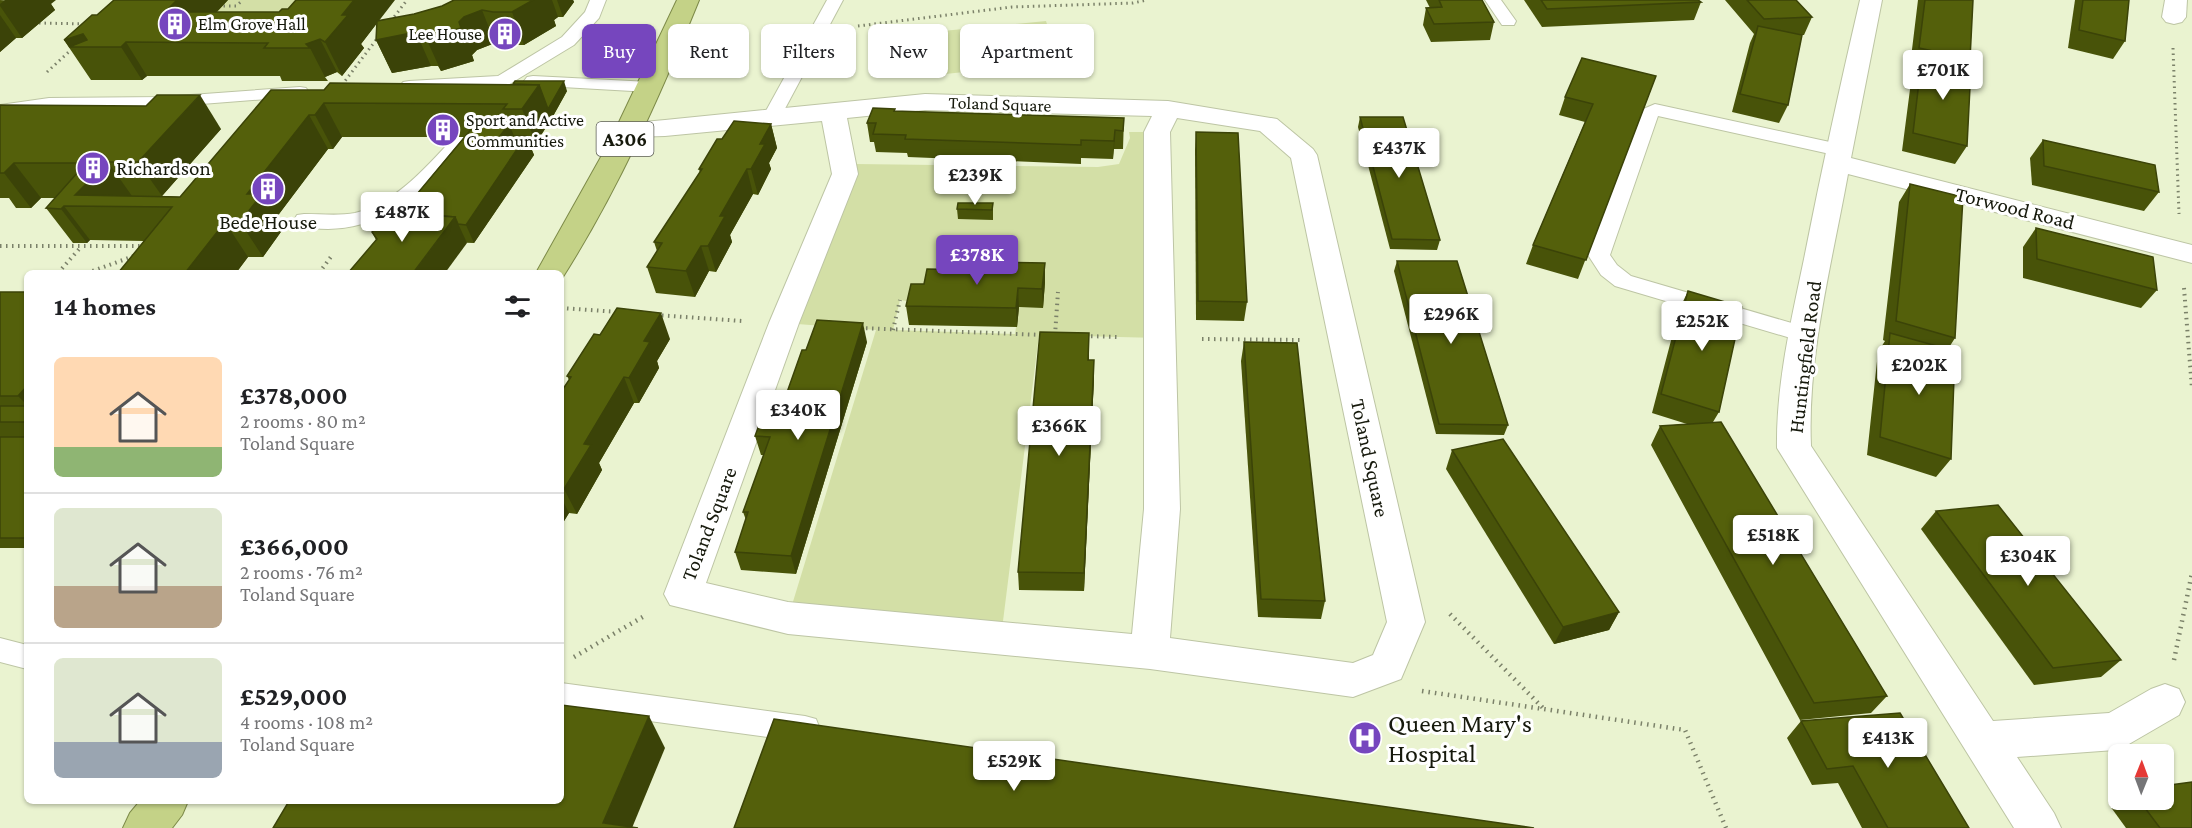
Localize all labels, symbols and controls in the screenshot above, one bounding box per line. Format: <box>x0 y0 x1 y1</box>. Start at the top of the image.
building icon: Elm Grove Hall <box>157 6 193 42</box>
place label: Elm Grove Hall <box>198 14 306 34</box>
building icon: Lee House <box>487 16 523 52</box>
place label: Lee House <box>409 24 482 44</box>
chip: Buy <box>582 24 656 78</box>
chip: Rent <box>668 24 749 78</box>
chip: Filters <box>761 24 856 78</box>
chip: New <box>868 24 948 78</box>
chip: Apartment <box>960 24 1094 78</box>
pin: £701K <box>1901 50 1985 101</box>
text: £701K <box>1917 58 1969 80</box>
street label: Toland Square <box>948 92 1052 116</box>
place label: Sport and Active Communities <box>466 110 584 151</box>
building icon: Sport and Active Communities <box>425 112 461 148</box>
road number: A306 <box>596 122 654 156</box>
pin: £437K <box>1357 128 1441 179</box>
text: £437K <box>1372 136 1426 158</box>
building icon: Richardson <box>75 150 111 186</box>
pin: £239K <box>933 155 1017 206</box>
place label: Richardson <box>116 156 211 180</box>
text: £239K <box>948 163 1002 185</box>
building icon: Bede House <box>250 171 286 207</box>
street label: Torwood Road <box>1953 182 2077 234</box>
pin: £487K <box>360 192 444 243</box>
text: £487K <box>375 200 429 222</box>
place label: Bede House <box>219 210 317 234</box>
pin: £378K <box>935 235 1019 286</box>
text: £378K <box>950 243 1004 265</box>
street label: Huntingfield Road <box>1784 279 1826 435</box>
icon: filters <box>501 290 534 323</box>
text: 14 homes <box>54 292 156 321</box>
pin: £296K <box>1409 294 1493 345</box>
pin: £252K <box>1660 301 1744 352</box>
text: £296K <box>1423 302 1479 324</box>
text: £252K <box>1675 309 1729 331</box>
pin: £202K <box>1877 345 1961 396</box>
text: £202K <box>1891 353 1947 375</box>
icon: home <box>102 381 174 453</box>
text: £378,000 <box>240 381 348 410</box>
pin: £340K <box>756 390 840 441</box>
street label: Toland Square <box>1346 397 1394 519</box>
text: £340K <box>770 398 826 420</box>
pin: £366K <box>1017 406 1101 457</box>
text: 2 rooms · 80 m² <box>240 410 366 432</box>
text: £366K <box>1032 414 1086 436</box>
text: Toland Square <box>240 432 354 454</box>
street label: Toland Square <box>676 464 742 584</box>
pin: £518K <box>1731 515 1815 566</box>
text: £518K <box>1747 523 1799 545</box>
icon: home <box>102 532 174 604</box>
text: £366,000 <box>240 532 349 561</box>
pin: £304K <box>1986 536 2070 587</box>
text: £304K <box>2000 544 2056 566</box>
text: 2 rooms · 76 m² <box>240 561 363 583</box>
text: Toland Square <box>240 583 354 605</box>
icon: home <box>102 682 174 754</box>
text: £529,000 <box>240 682 347 711</box>
place label: Queen Mary's Hospital <box>1388 709 1532 768</box>
text: 4 rooms · 108 m² <box>240 711 373 733</box>
pin: £413K <box>1846 718 1930 769</box>
hospital icon: Queen Mary's Hospital <box>1347 720 1383 756</box>
text: £413K <box>1862 726 1914 748</box>
text: Toland Square <box>240 733 354 755</box>
pin: £529K <box>972 741 1056 792</box>
north arrow <box>2108 744 2174 810</box>
map controls <box>2108 744 2174 810</box>
text: £529K <box>987 749 1041 771</box>

